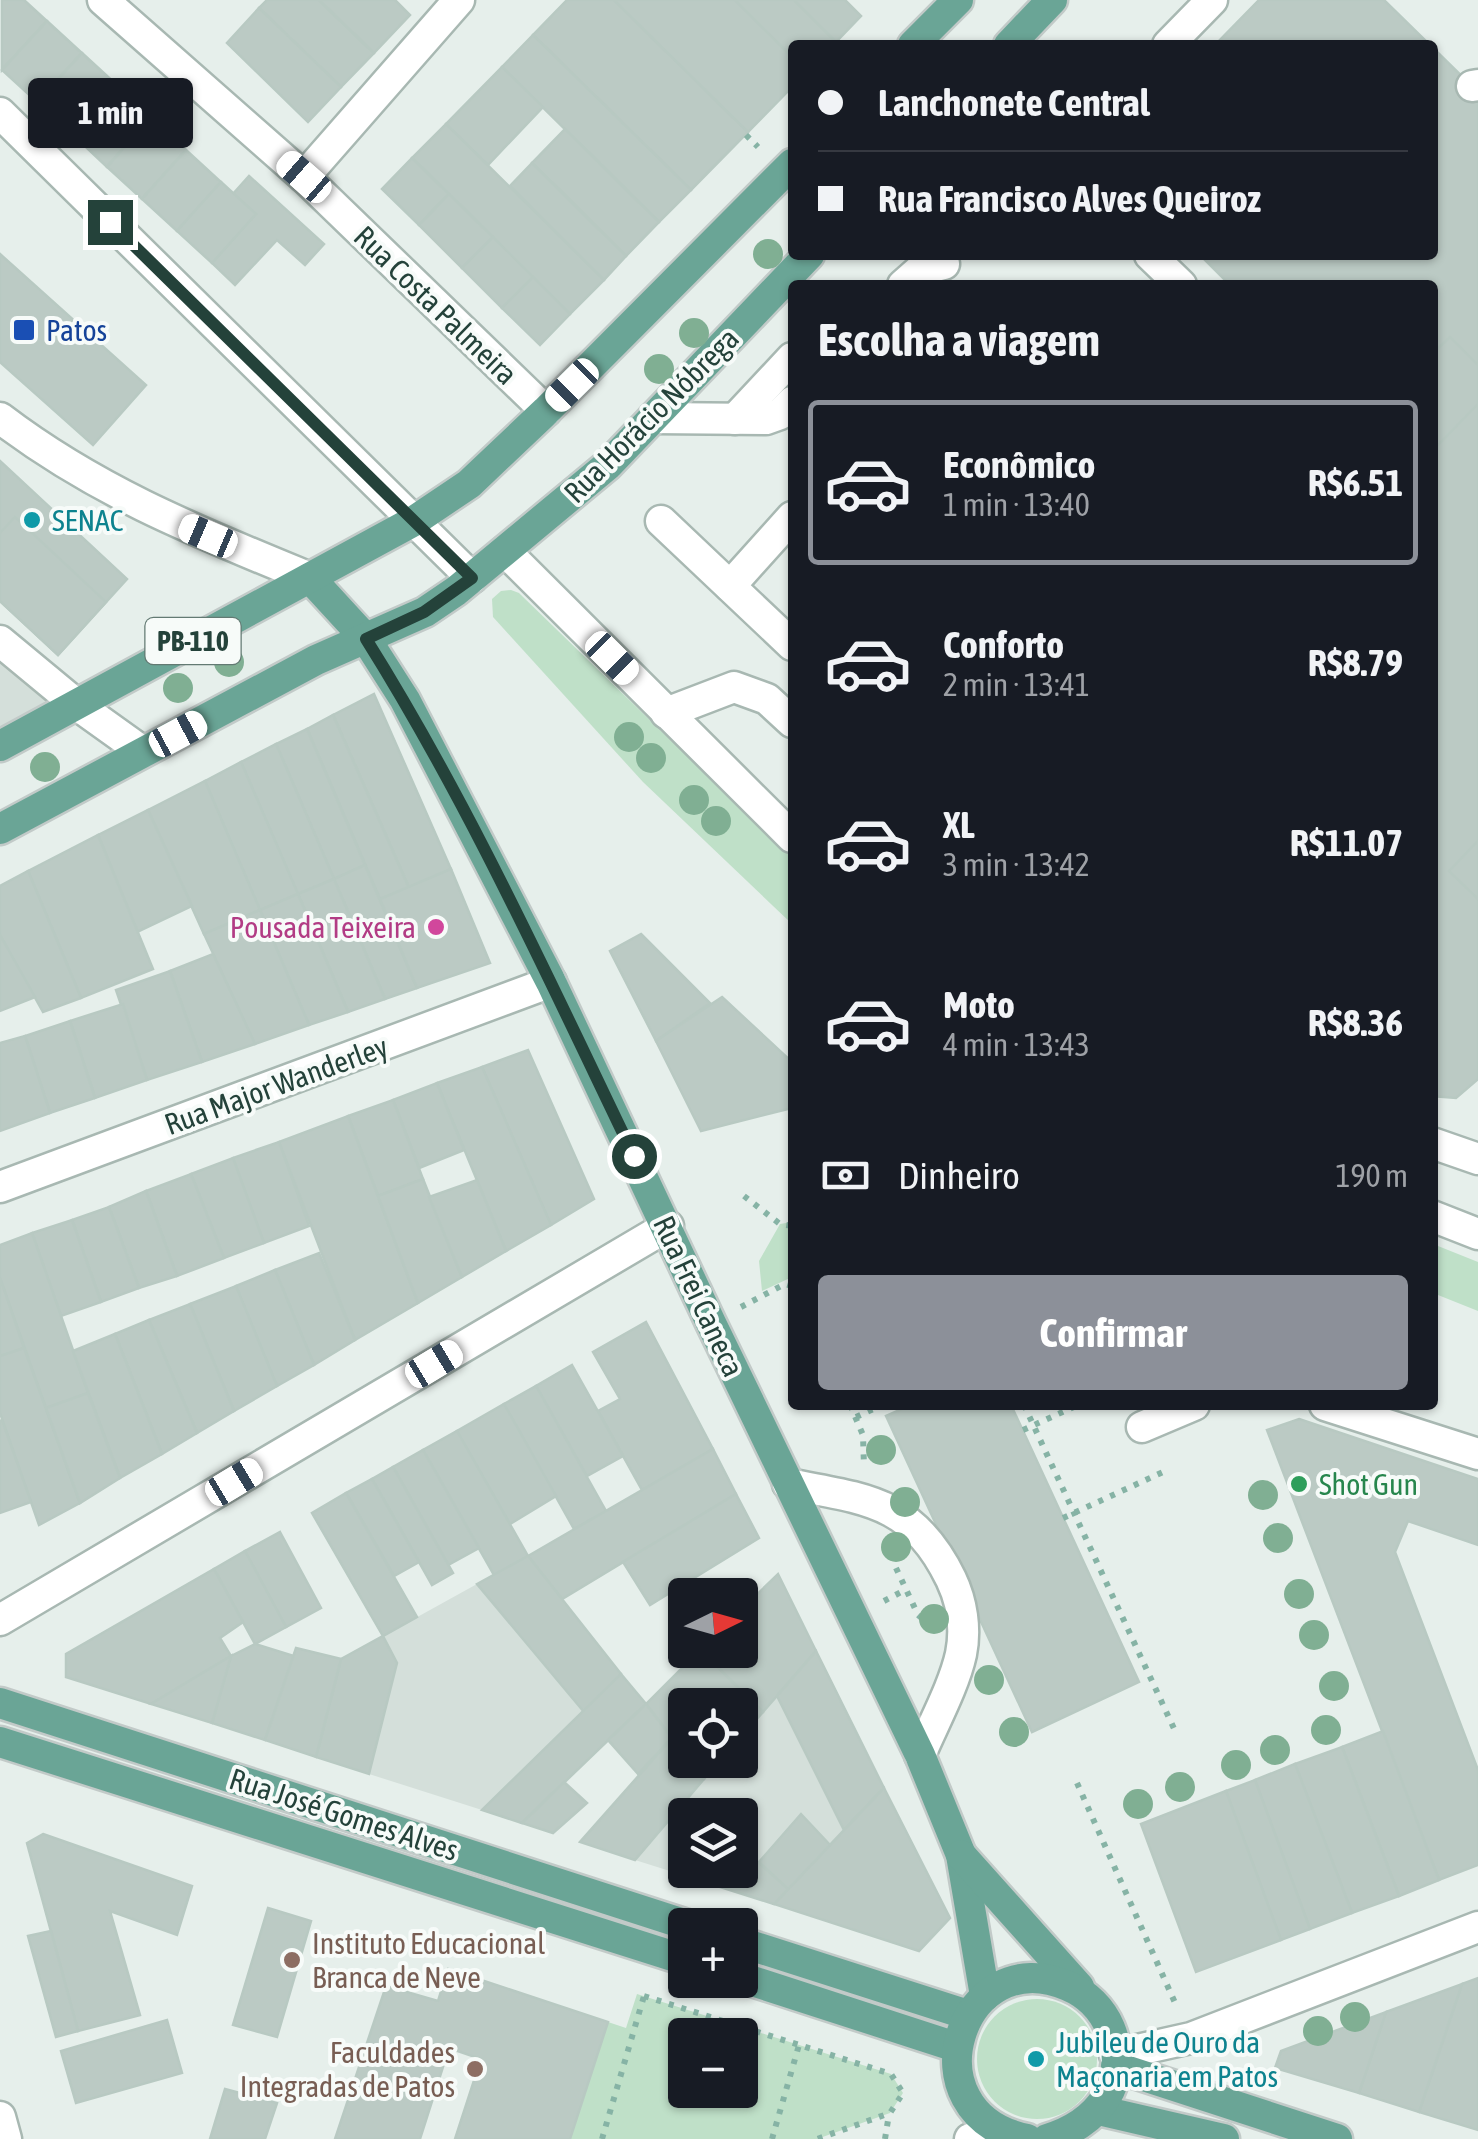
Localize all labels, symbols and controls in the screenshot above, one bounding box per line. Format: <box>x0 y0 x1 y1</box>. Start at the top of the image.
callout: 1 min <box>28 77 192 147</box>
text: Lanchonete Central <box>878 81 1150 124</box>
text: 1 min <box>78 94 143 131</box>
car <box>272 146 336 208</box>
text: Rua Francisco Alves Queiroz <box>878 177 1261 220</box>
route end <box>88 200 133 245</box>
street label: Rua Costa Palmeira <box>348 219 524 391</box>
place label: Patos <box>46 313 107 347</box>
text: Escolha a viagem <box>818 314 1100 366</box>
marker: Patos <box>11 317 37 343</box>
street label: Rua Horácio Nóbrega <box>557 321 745 509</box>
car <box>540 353 604 417</box>
icon: car <box>823 438 913 528</box>
text: Econômico <box>943 443 1095 486</box>
text: R$6.51 <box>1308 461 1403 504</box>
text: 1 min · 13:40 <box>943 486 1090 523</box>
place label: SENAC <box>52 503 123 537</box>
marker: SENAC <box>21 509 43 531</box>
car <box>175 510 241 562</box>
road number: PB-110 <box>146 618 240 664</box>
icon: car <box>823 618 913 708</box>
text: Conforto <box>943 623 1064 666</box>
car <box>580 626 644 690</box>
text: R$8.79 <box>1308 641 1403 684</box>
text: 2 min · 13:41 <box>943 666 1090 703</box>
car <box>144 707 212 761</box>
icon: car <box>823 798 913 888</box>
text: XL <box>943 803 975 846</box>
text: R$11.07 <box>1290 821 1403 864</box>
text: 3 min · 13:42 <box>943 846 1090 883</box>
place label: Pousada Teixeira <box>230 910 416 944</box>
marker: Pousada Teixeira <box>425 916 447 938</box>
icon: car <box>823 978 913 1068</box>
text: Moto <box>943 983 1015 1026</box>
text: R$8.36 <box>1308 1001 1403 1044</box>
text: 4 min · 13:43 <box>943 1026 1090 1063</box>
street label: Rua Major Wanderley <box>160 1029 392 1141</box>
route start <box>612 1134 657 1179</box>
icon: cash <box>818 1148 873 1203</box>
text: Dinheiro <box>898 1154 1020 1197</box>
text: 190 m <box>1335 1157 1408 1194</box>
street label: Rua Frei Caneca <box>647 1210 751 1382</box>
button: Confirmar <box>818 1275 1408 1390</box>
car <box>401 1336 467 1392</box>
car <box>201 1454 267 1510</box>
place label: Shot Gun <box>1319 1467 1418 1501</box>
marker: Shot Gun <box>1288 1473 1310 1495</box>
north arrow <box>668 1578 758 1668</box>
map controls <box>668 1578 758 2108</box>
button: locate <box>668 1688 758 1778</box>
street label: Rua José Gomes Alves <box>226 1761 462 1867</box>
button: layers <box>668 1798 758 1888</box>
button: + <box>668 1908 758 1998</box>
place label: Instituto Educacional Branca de Neve <box>312 1926 545 1994</box>
marker: Instituto Educacional Branca de Neve <box>281 1949 303 1971</box>
button: − <box>668 2018 758 2108</box>
place label: Jubileu de Ouro da Maçonaria em Patos <box>1056 2025 1278 2093</box>
place label: Faculdades Integradas de Patos <box>240 2035 455 2103</box>
marker: Jubileu de Ouro da Maçonaria em Patos <box>1025 2048 1047 2070</box>
marker: Faculdades Integradas de Patos <box>464 2058 486 2080</box>

